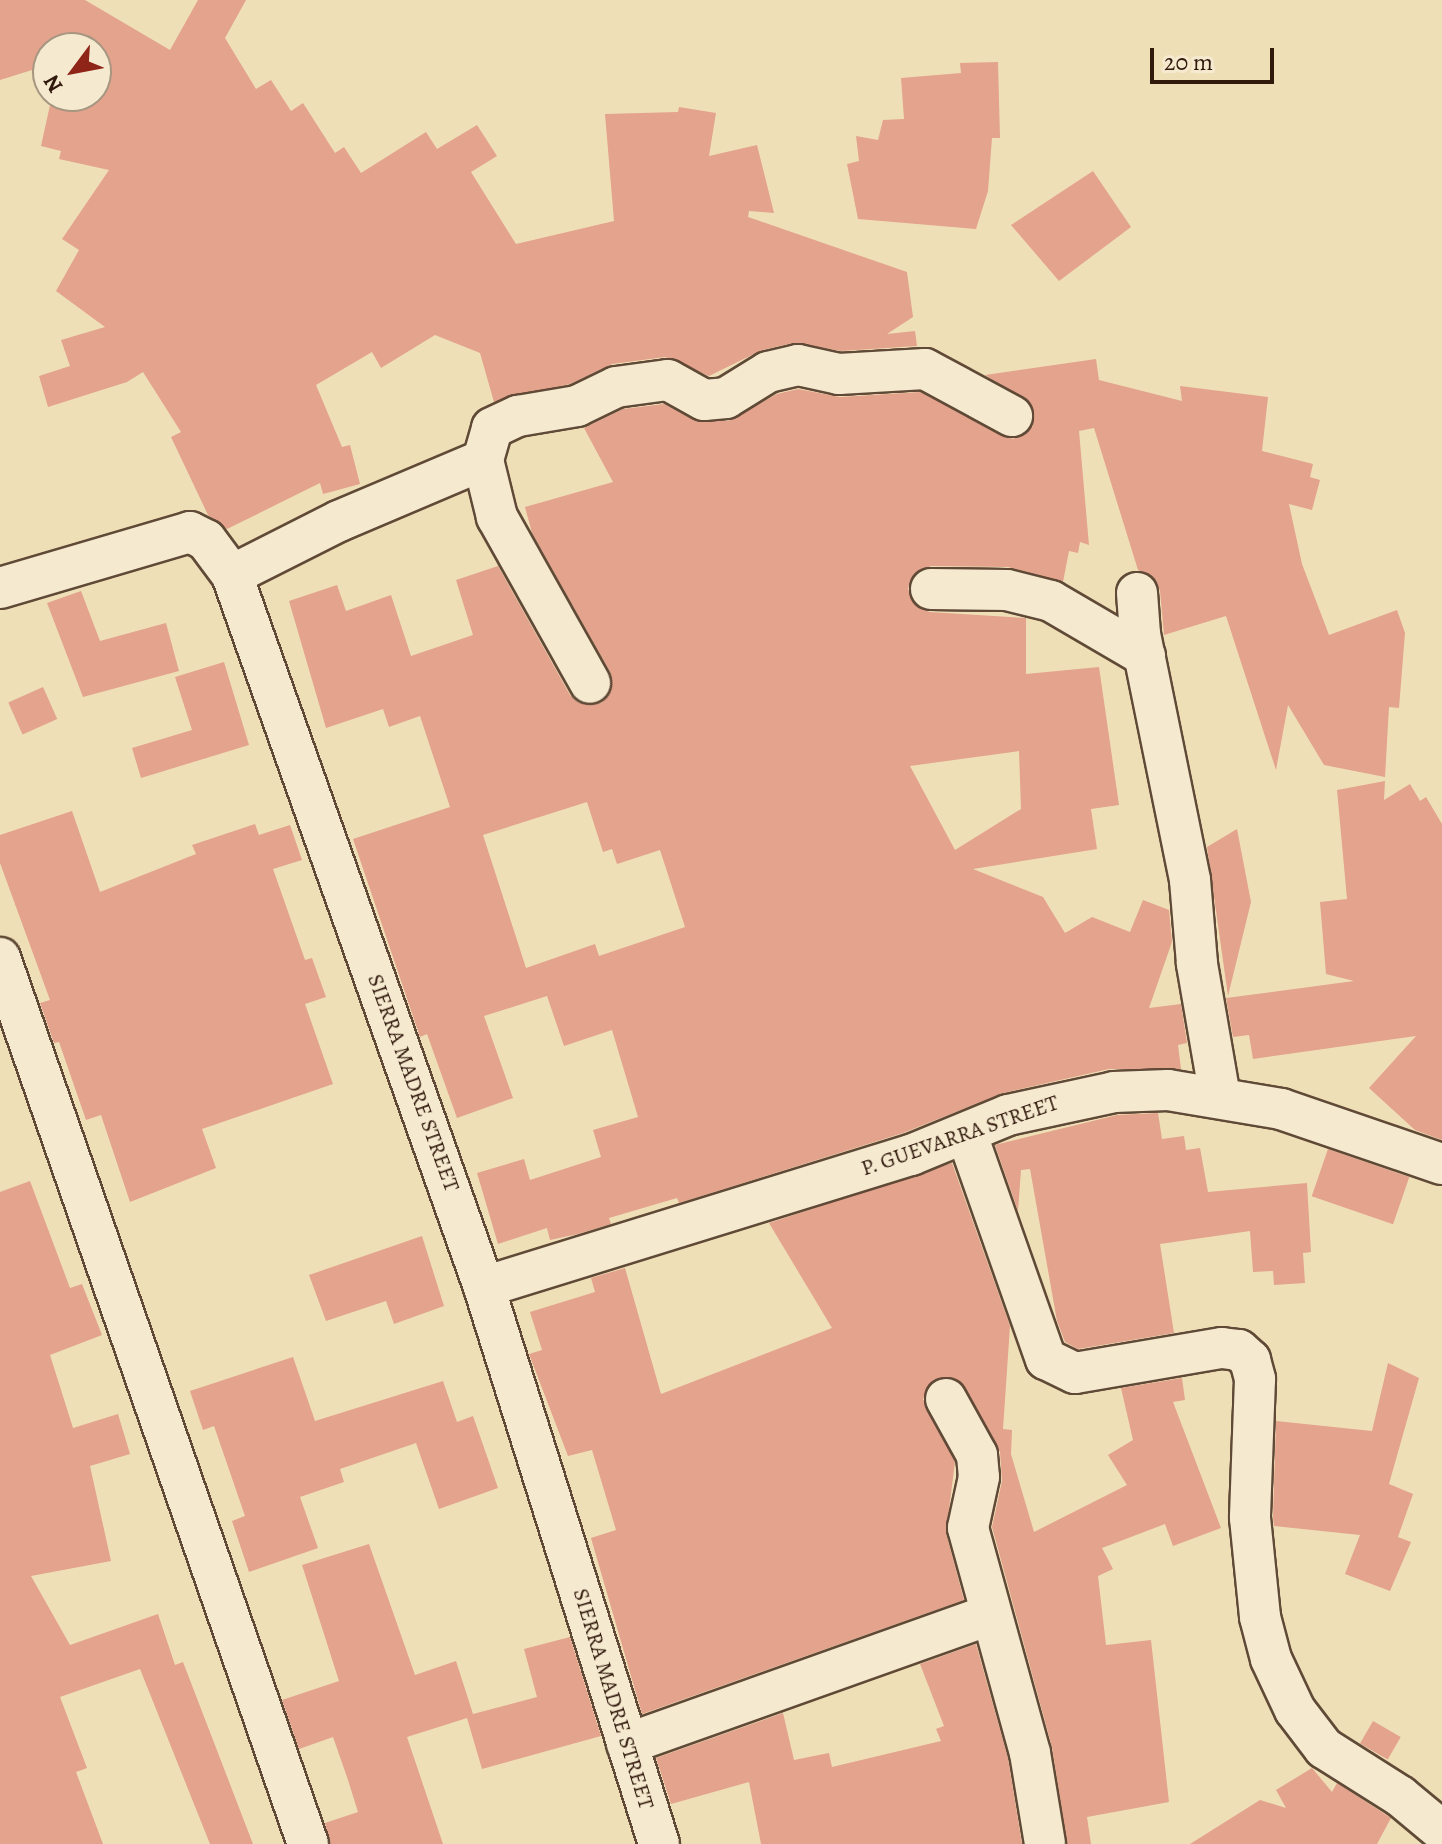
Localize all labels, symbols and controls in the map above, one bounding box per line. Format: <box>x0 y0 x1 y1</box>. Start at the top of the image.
north arrow <box>32 32 112 112</box>
scale bar <box>1154 32 1278 82</box>
text: 20 m <box>1164 46 1213 78</box>
text: N <box>36 69 70 98</box>
street label: SIERRA MADRE STREET <box>361 971 465 1195</box>
street label: P. GUEVARRA STREET <box>858 1090 1062 1182</box>
street label: SIERRA MADRE STREET <box>567 1585 659 1813</box>

